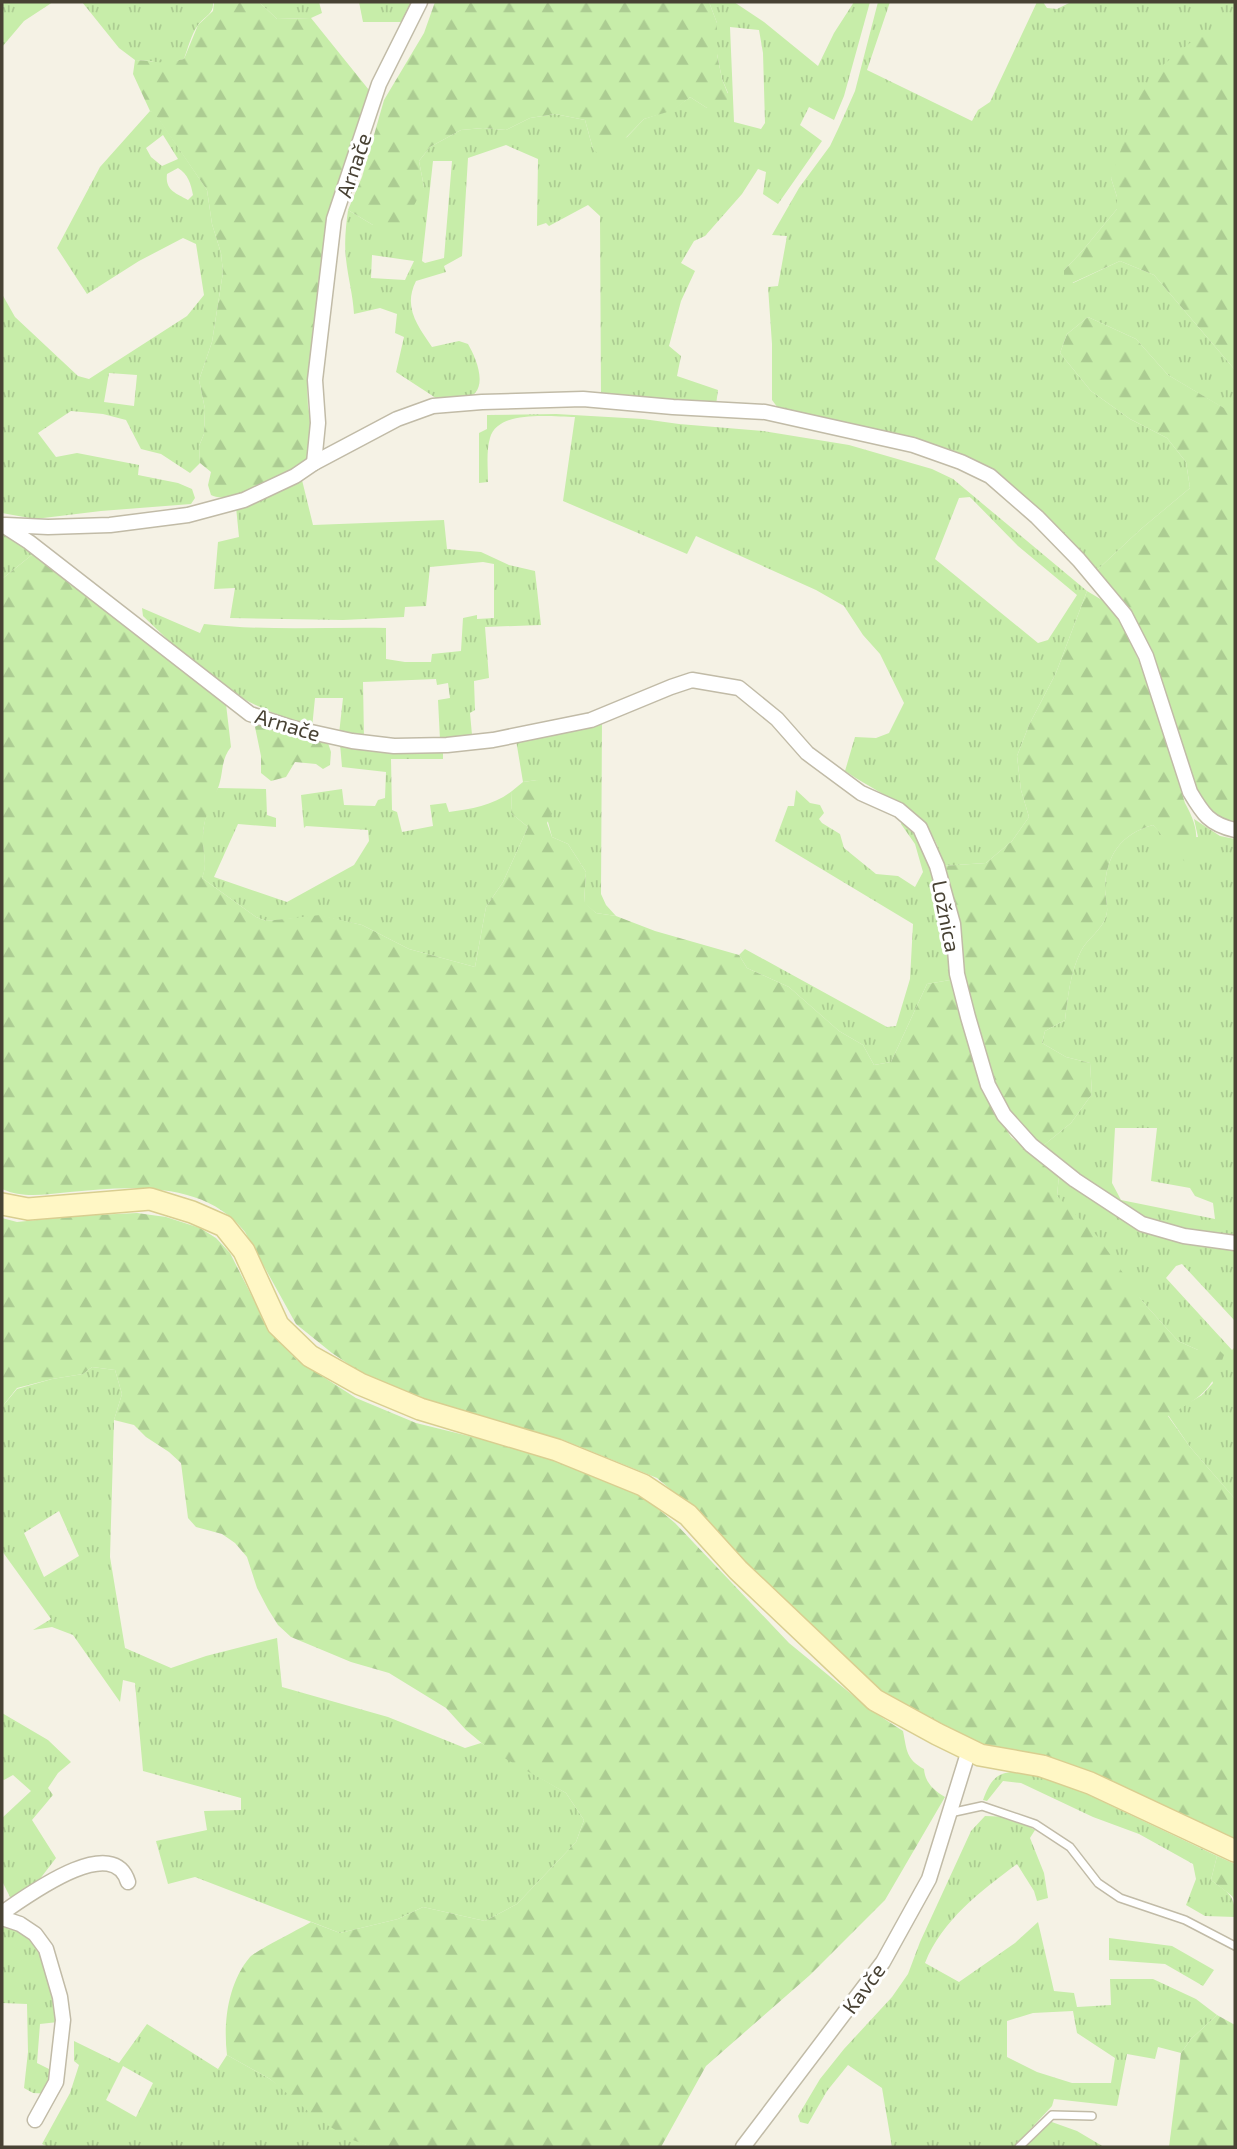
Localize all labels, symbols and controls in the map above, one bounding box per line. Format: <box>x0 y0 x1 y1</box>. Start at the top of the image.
street label: Arnače <box>330 129 376 201</box>
street label: Arnače <box>253 702 323 746</box>
street label: Ložnica <box>928 878 966 954</box>
street label: Kavče <box>836 1958 890 2018</box>

